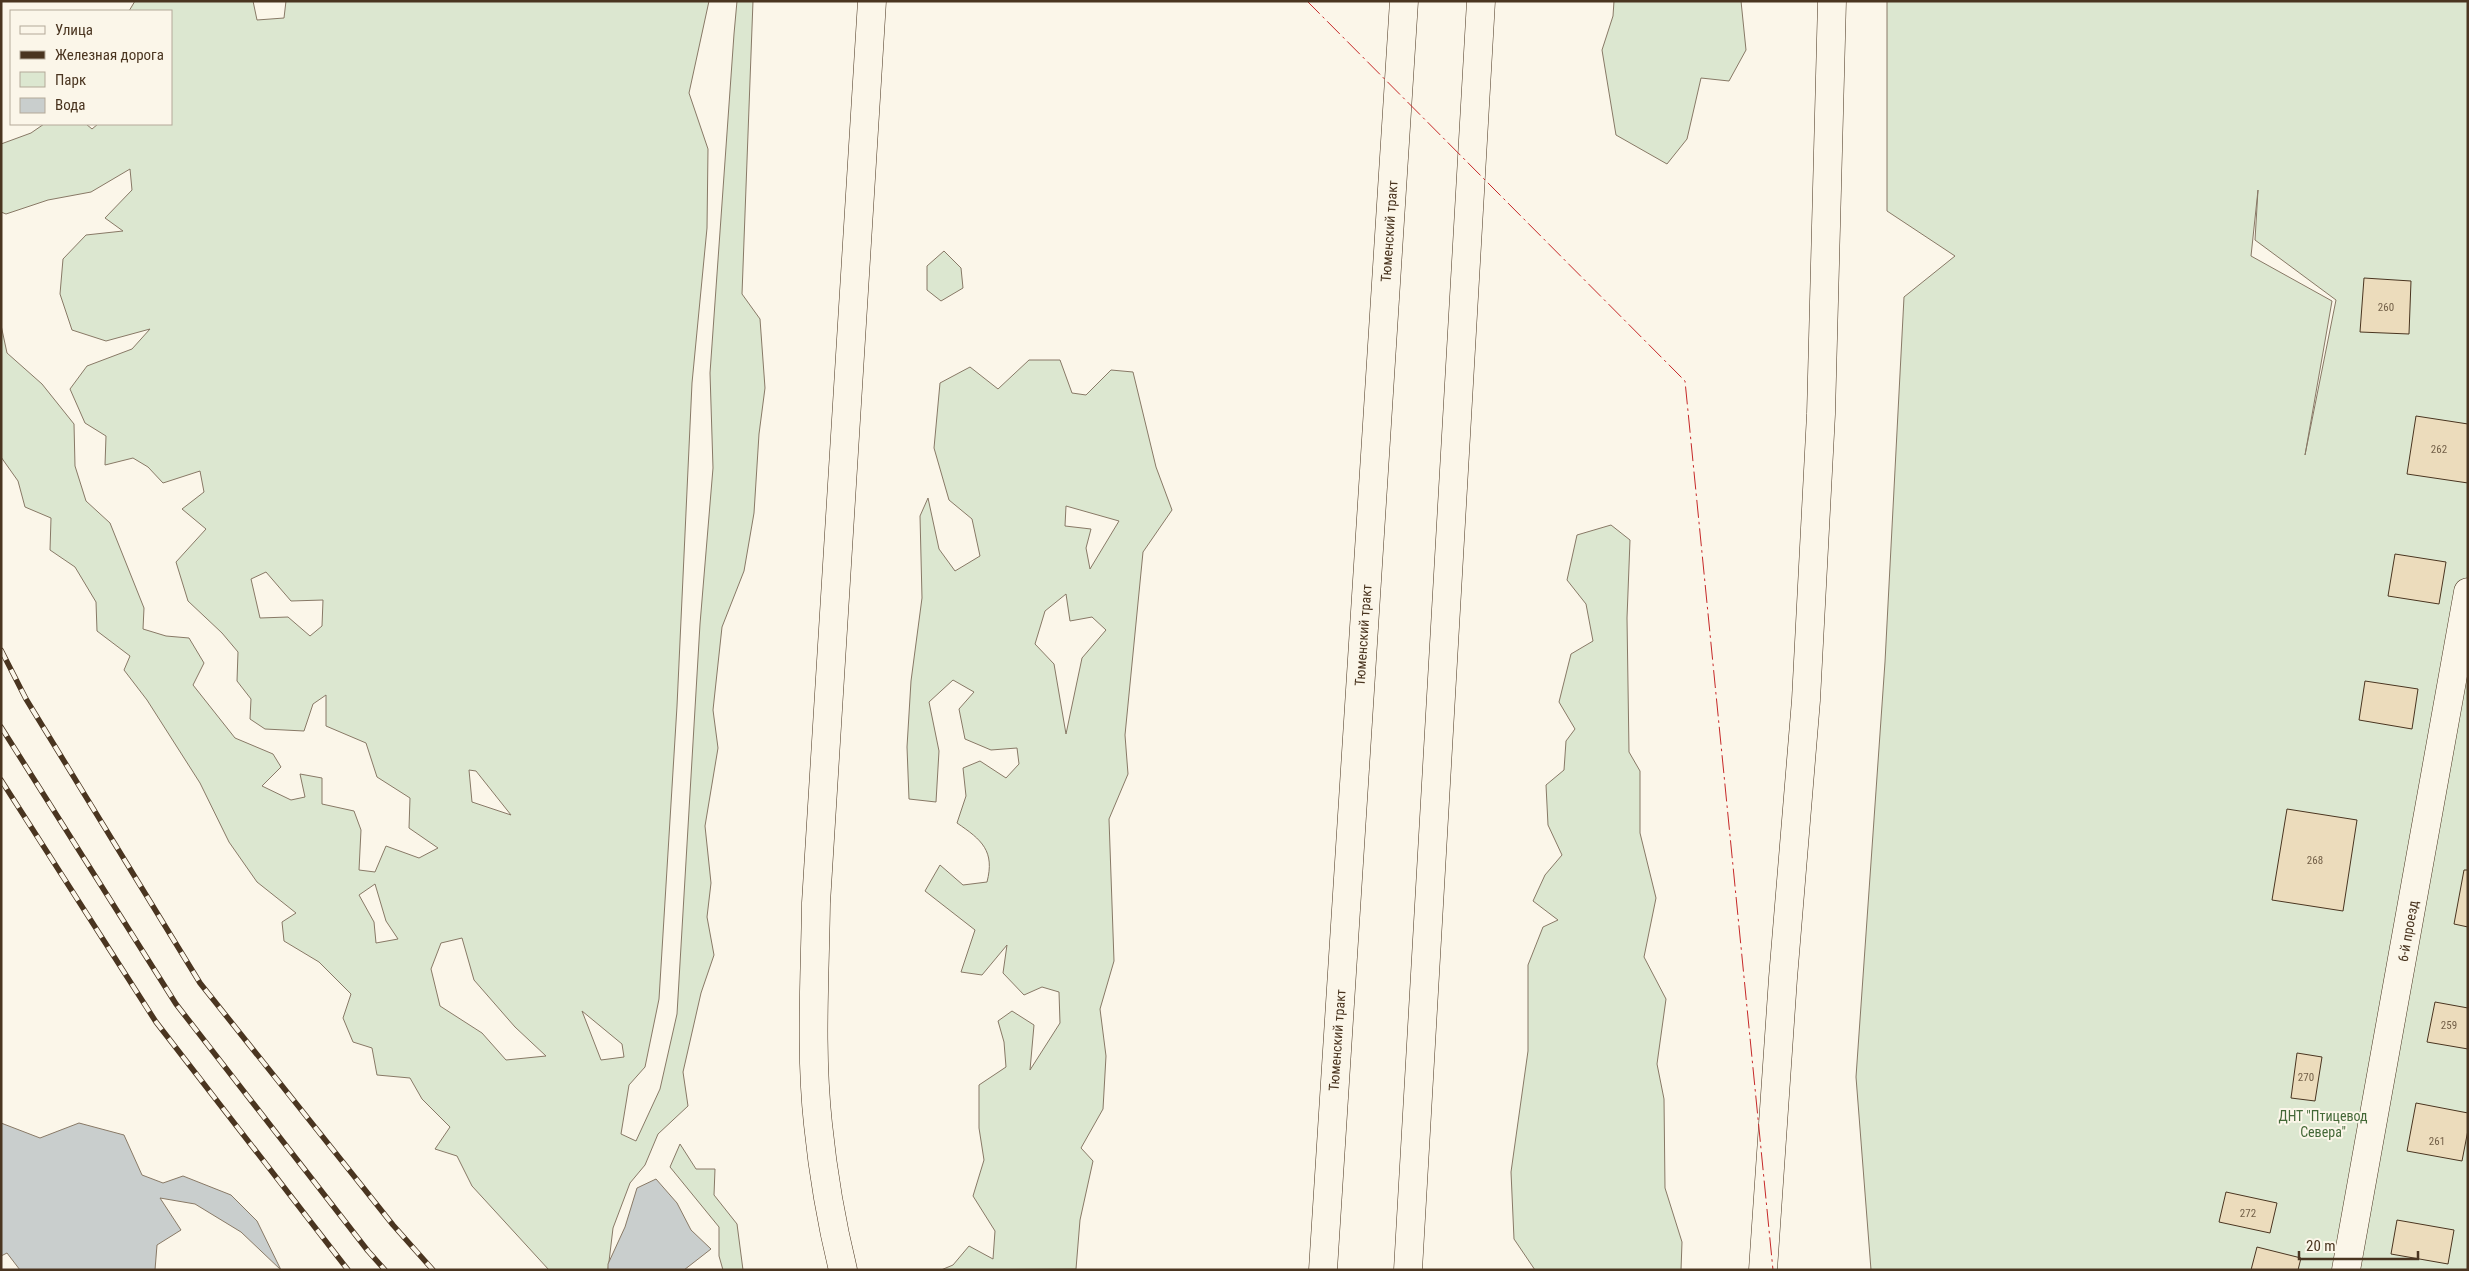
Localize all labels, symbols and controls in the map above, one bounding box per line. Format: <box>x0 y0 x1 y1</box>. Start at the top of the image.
legend <box>10 10 172 125</box>
text: Улица <box>55 21 93 39</box>
text: Железная дорога <box>55 46 164 64</box>
text: Парк <box>55 71 86 89</box>
text: Вода <box>55 96 85 114</box>
street label: Тюменский тракт <box>1377 179 1401 282</box>
house number: 260 <box>2378 301 2394 314</box>
house number: 262 <box>2431 443 2447 456</box>
street label: Тюменский тракт <box>1351 583 1375 686</box>
house number: 268 <box>2307 854 2323 867</box>
street label: 6-й проезд <box>2395 899 2421 963</box>
street label: Тюменский тракт <box>1325 988 1349 1091</box>
house number: 259 <box>2441 1019 2457 1032</box>
house number: 270 <box>2298 1071 2314 1084</box>
park label: ДНТ "Птицевод Севера" <box>2278 1108 2368 1140</box>
house number: 261 <box>2429 1135 2445 1148</box>
house number: 272 <box>2240 1207 2256 1220</box>
scale bar <box>2299 1228 2418 1260</box>
text: 20 m <box>2306 1237 2336 1255</box>

